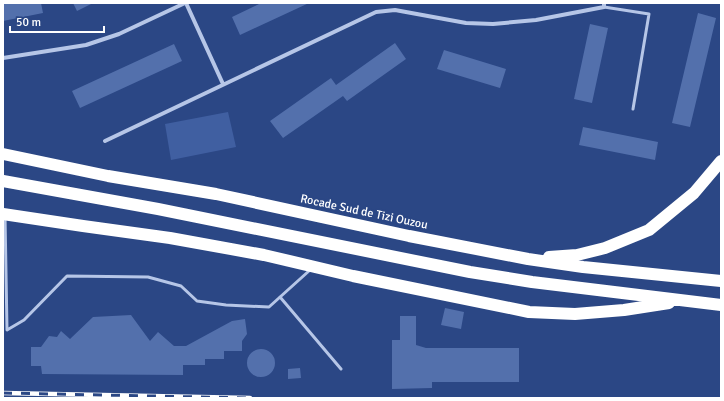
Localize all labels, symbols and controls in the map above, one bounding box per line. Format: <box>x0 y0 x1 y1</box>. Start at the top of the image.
scale bar <box>10 8 104 34</box>
text: 50 m <box>16 15 41 30</box>
street label: Rocade Sud de Tizi Ouzou <box>299 191 429 233</box>

